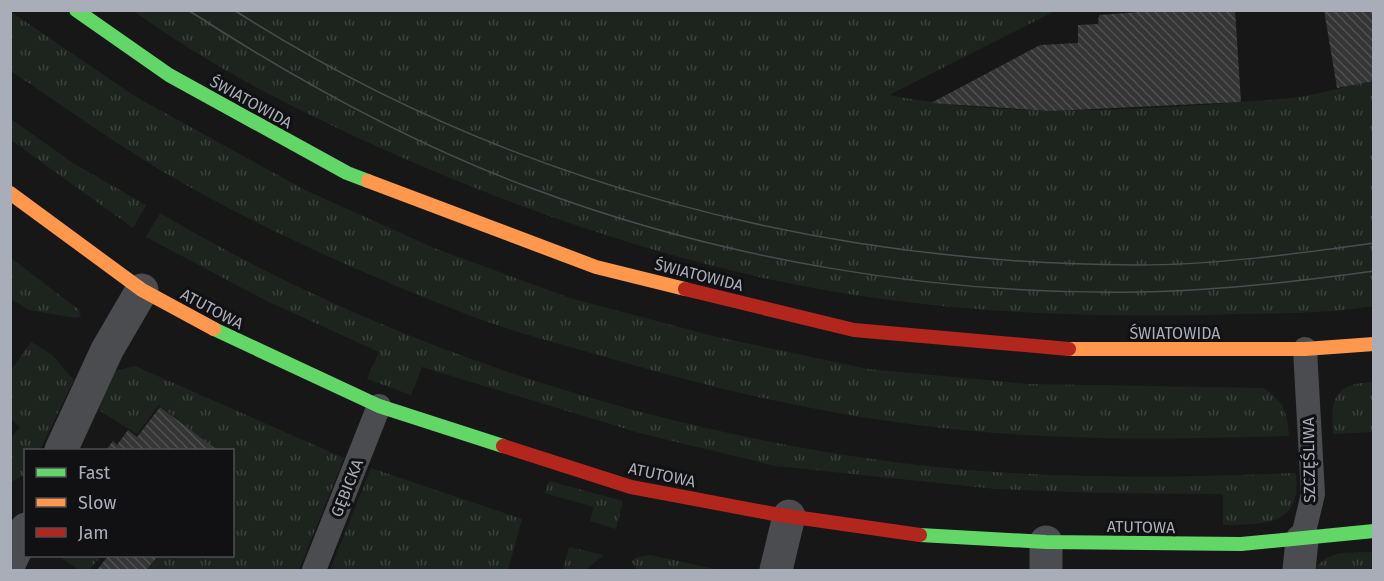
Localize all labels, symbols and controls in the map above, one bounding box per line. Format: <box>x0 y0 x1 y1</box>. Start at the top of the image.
street label: ŚWIATOWIDA <box>207 71 297 133</box>
street label: ŚWIATOWIDA <box>653 254 746 295</box>
street label: ATUTOWA <box>177 285 247 334</box>
street label: ŚWIATOWIDA <box>1130 323 1221 343</box>
street label: SZCZĘŚLIWA <box>1298 416 1319 503</box>
legend <box>24 449 234 557</box>
street label: GĘBICKA <box>327 456 367 520</box>
street label: ATUTOWA <box>627 459 698 492</box>
text: Fast <box>78 462 111 484</box>
text: Slow <box>78 492 117 514</box>
street label: ATUTOWA <box>1107 517 1176 537</box>
text: Jam <box>78 522 109 544</box>

